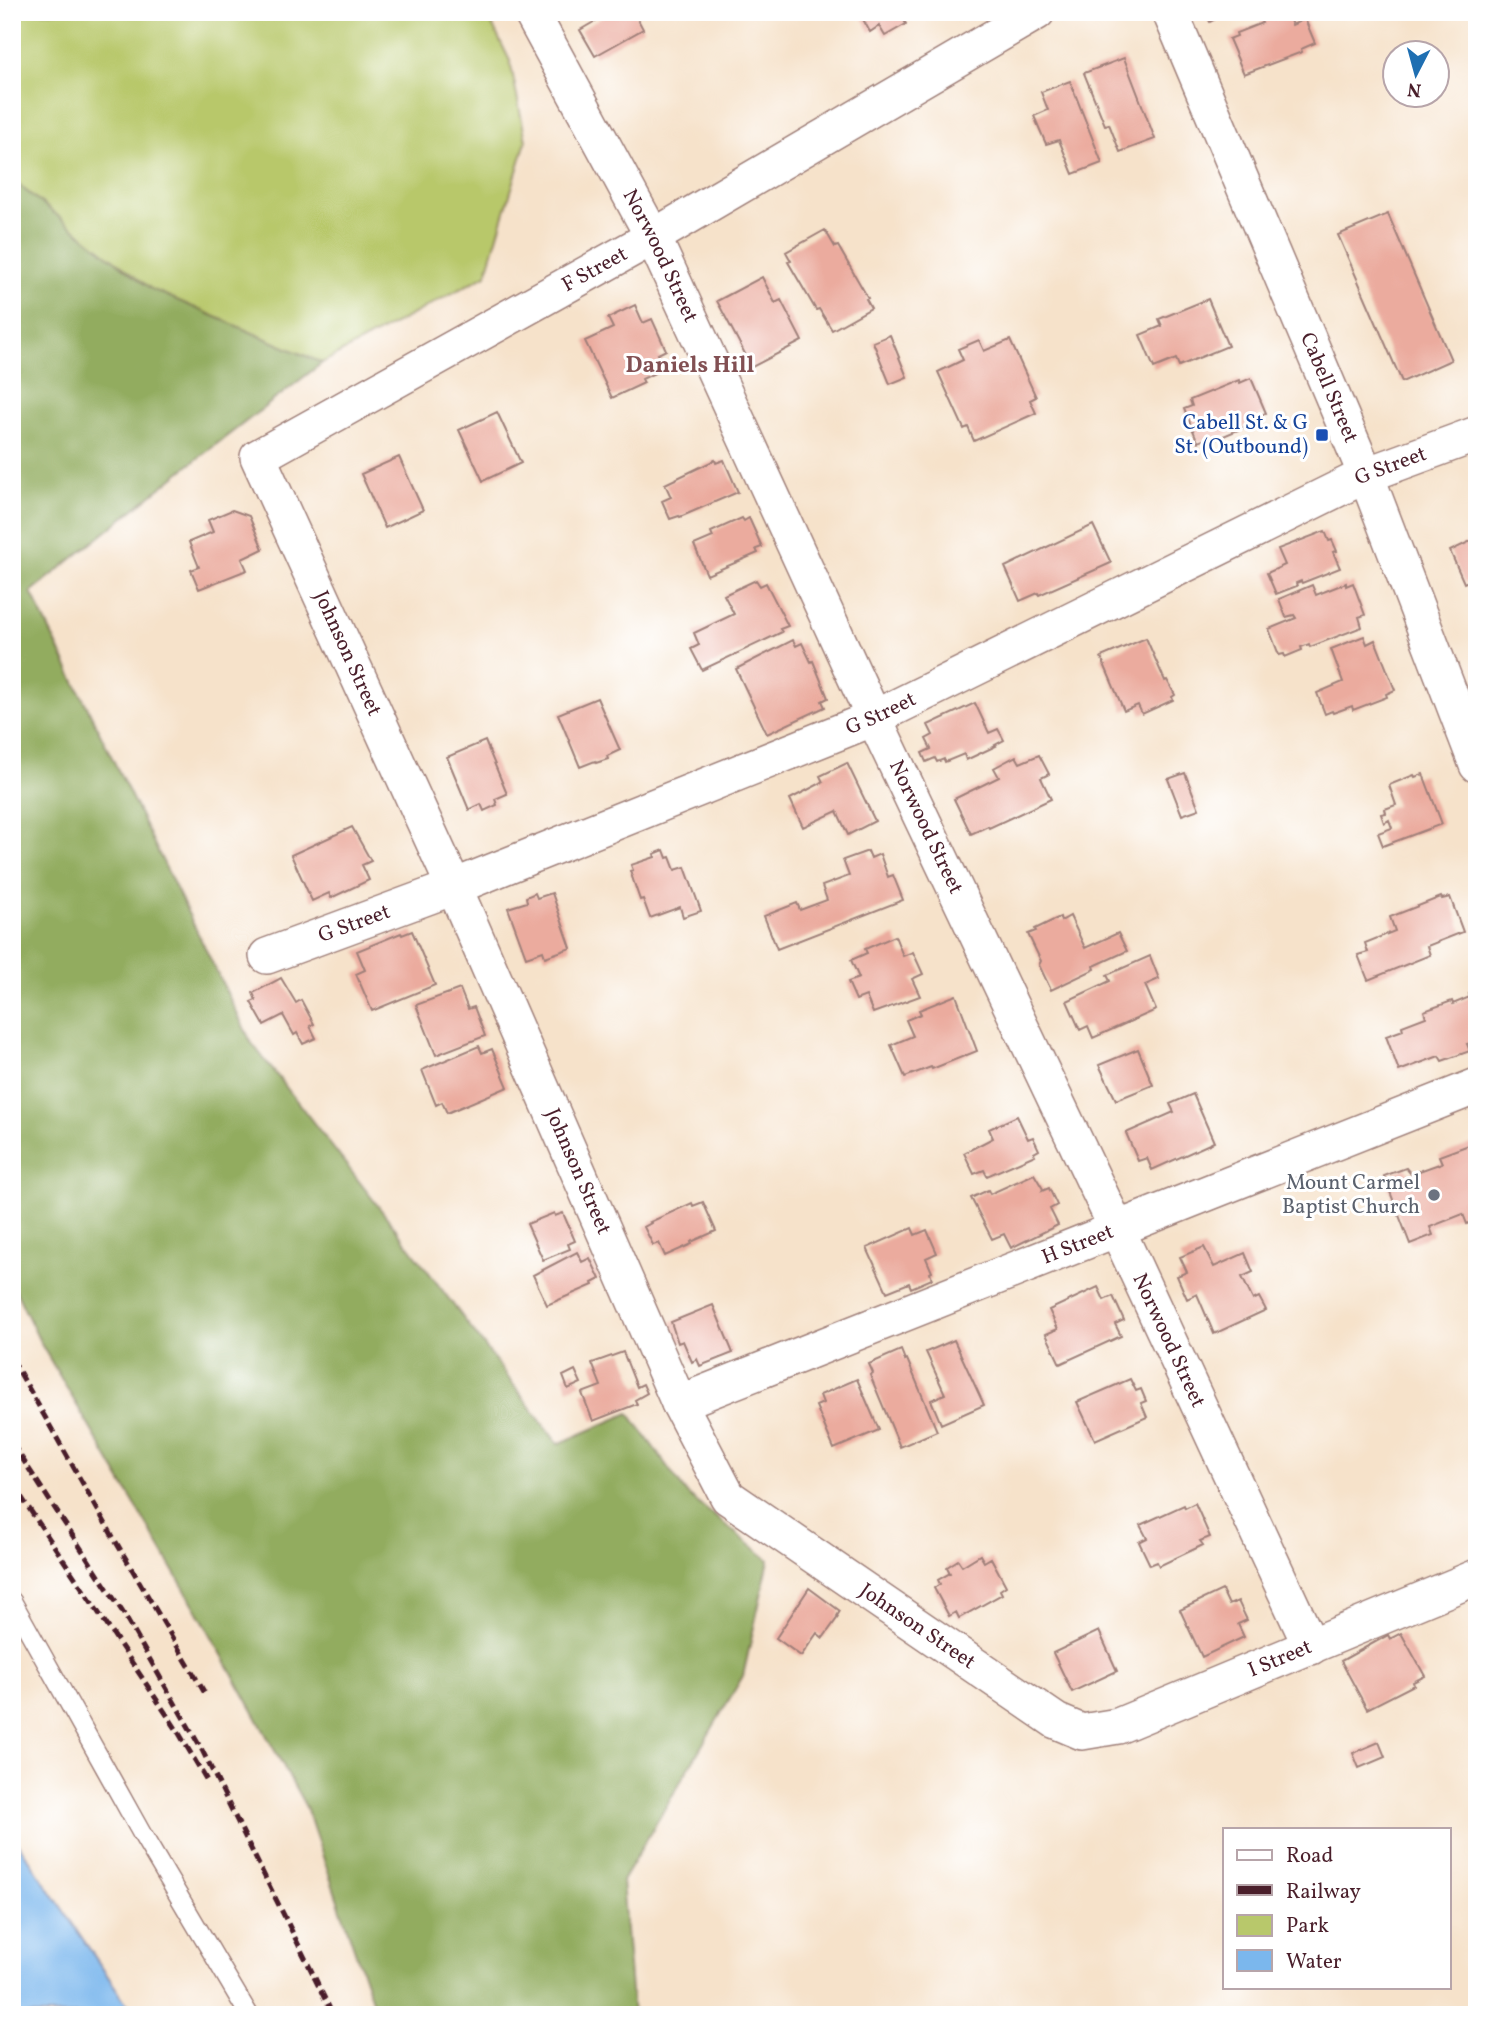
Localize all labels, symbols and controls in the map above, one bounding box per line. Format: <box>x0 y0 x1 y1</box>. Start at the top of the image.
north arrow <box>1380 38 1450 108</box>
text: N <box>1406 75 1423 103</box>
street label: Norwood Street <box>615 184 705 327</box>
street label: F Street <box>557 240 633 300</box>
street label: Cabell Street <box>1293 328 1365 447</box>
district label: Daniels Hill <box>626 350 755 382</box>
place label: Cabell St. & G St. (Outbound) <box>1174 409 1308 462</box>
marker: Cabell St. & G St. (Outbound) <box>1314 427 1330 443</box>
street label: G Street <box>1350 439 1431 493</box>
street label: Johnson Street <box>306 586 389 721</box>
street label: G Street <box>841 685 921 742</box>
street label: Norwood Street <box>882 755 970 899</box>
street label: G Street <box>314 897 394 950</box>
street label: Johnson Street <box>538 1104 618 1239</box>
place label: Mount Carmel Baptist Church <box>1282 1169 1420 1222</box>
marker: Mount Carmel Baptist Church <box>1426 1187 1442 1203</box>
street label: H Street <box>1037 1217 1118 1272</box>
street label: Norwood Street <box>1125 1269 1212 1412</box>
street label: Johnson Street <box>853 1576 981 1676</box>
street label: I Street <box>1244 1633 1316 1685</box>
legend <box>1223 1828 1450 1988</box>
text: Road <box>1286 1842 1333 1871</box>
text: Railway <box>1286 1878 1362 1907</box>
text: Park <box>1286 1912 1329 1941</box>
text: Water <box>1286 1948 1342 1977</box>

